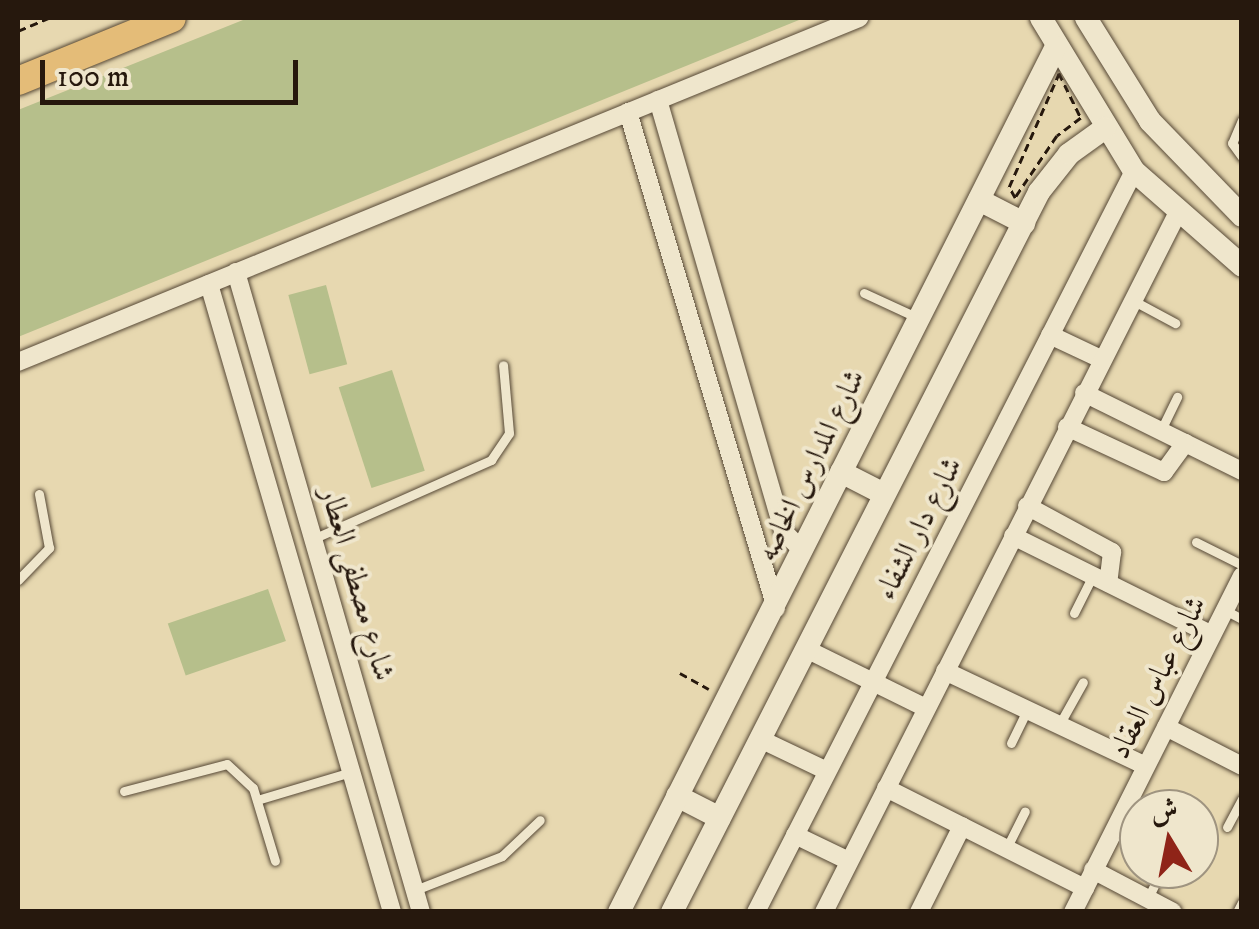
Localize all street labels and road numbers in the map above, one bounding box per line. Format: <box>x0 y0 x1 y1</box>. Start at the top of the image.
street label: شارع المدارس الخاصه <box>750 364 874 568</box>
street label: شارع دار الشفاء <box>869 452 971 606</box>
street label: شارع مصطفى العطار <box>311 483 401 685</box>
street label: شارع عباس العقاد <box>1103 591 1215 765</box>

